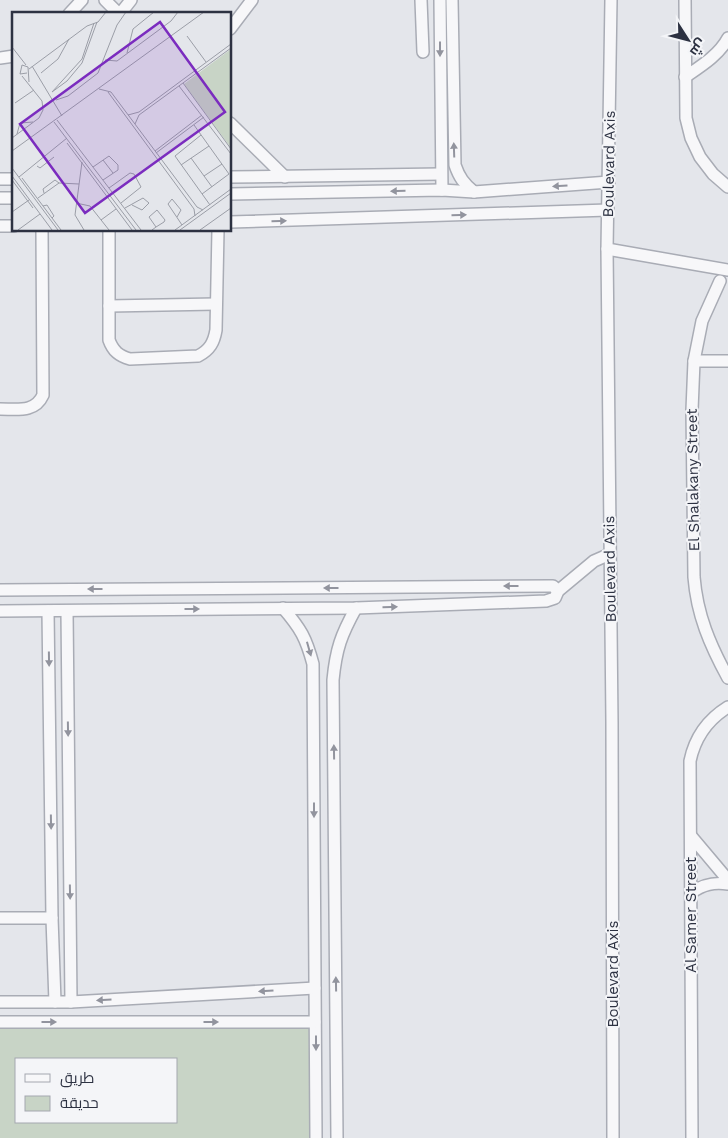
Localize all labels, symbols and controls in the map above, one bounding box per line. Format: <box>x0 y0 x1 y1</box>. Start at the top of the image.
inset map <box>12 12 231 231</box>
north arrow <box>663 15 713 65</box>
text: ش <box>686 35 710 60</box>
one-way arrow <box>437 41 445 57</box>
street label: Boulevard Axis <box>599 110 619 218</box>
one-way arrow <box>450 142 458 158</box>
one-way arrow <box>552 182 568 190</box>
one-way arrow <box>390 187 406 195</box>
one-way arrow <box>451 211 467 219</box>
one-way arrow <box>271 217 287 225</box>
street label: El Shalakany Street <box>683 408 703 552</box>
street label: Boulevard Axis <box>600 515 620 623</box>
one-way arrow <box>503 582 519 590</box>
one-way arrow <box>323 584 339 592</box>
one-way arrow <box>87 585 103 593</box>
one-way arrow <box>382 602 398 610</box>
one-way arrow <box>184 605 200 613</box>
one-way arrow <box>305 641 313 656</box>
one-way arrow <box>45 652 53 668</box>
one-way arrow <box>64 722 72 738</box>
one-way arrow <box>330 744 338 760</box>
one-way arrow <box>310 803 318 819</box>
one-way arrow <box>47 814 55 830</box>
street label: Al Samer Street <box>682 856 700 973</box>
one-way arrow <box>66 884 74 900</box>
street label: Boulevard Axis <box>604 921 622 1027</box>
one-way arrow <box>332 976 340 992</box>
one-way arrow <box>258 988 274 996</box>
one-way arrow <box>96 997 112 1005</box>
one-way arrow <box>41 1018 57 1026</box>
one-way arrow <box>203 1018 219 1026</box>
one-way arrow <box>312 1035 320 1051</box>
legend <box>15 1058 178 1123</box>
text: طريق <box>60 1069 94 1088</box>
text: حديقة <box>60 1094 99 1112</box>

